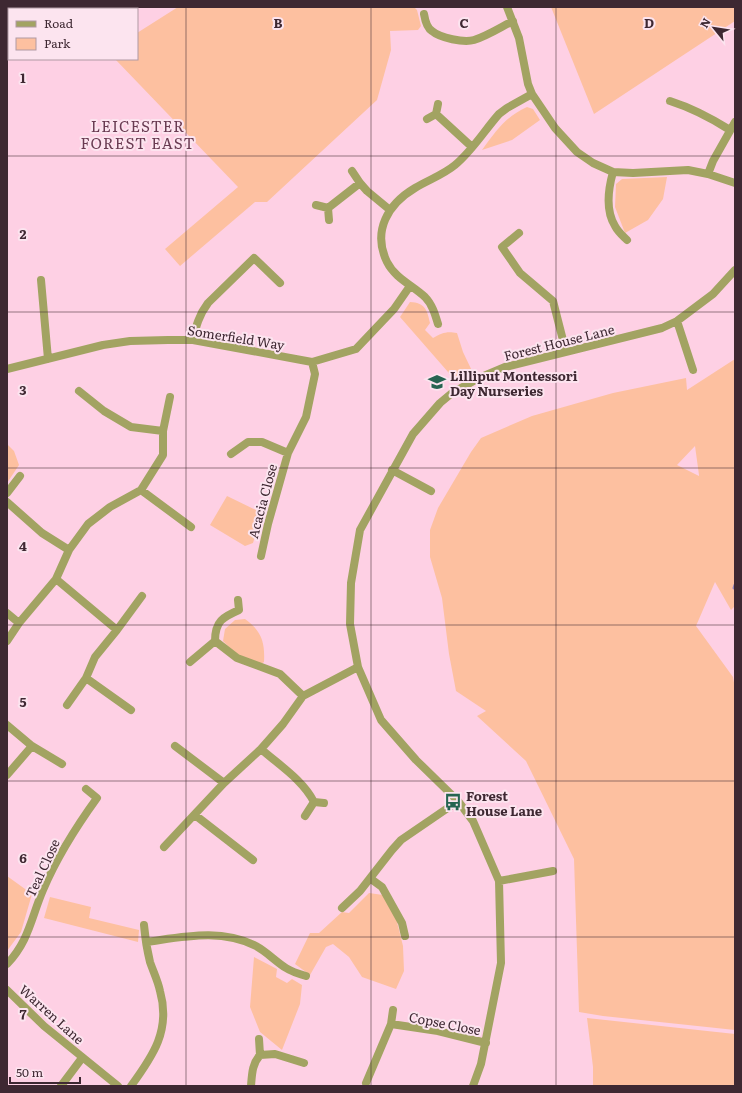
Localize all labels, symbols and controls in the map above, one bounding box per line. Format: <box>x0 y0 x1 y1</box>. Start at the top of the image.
legend <box>8 8 138 60</box>
north arrow <box>694 8 734 48</box>
text: B <box>274 13 283 32</box>
text: C <box>459 13 469 32</box>
text: D <box>644 13 654 32</box>
text: Road <box>44 14 74 32</box>
text: N <box>695 15 714 30</box>
text: Park <box>44 34 71 52</box>
text: 1 <box>20 68 26 87</box>
district label: LEICESTER FOREST EAST <box>81 114 195 154</box>
text: 2 <box>20 224 27 243</box>
street label: Forest House Lane <box>502 319 617 365</box>
street label: Somerfield Way <box>186 320 286 354</box>
place label: Lilliput Montessori Day Nurseries <box>450 366 578 400</box>
school or university icon: Lilliput Montessori Day Nurseries <box>427 372 447 392</box>
text: 3 <box>19 380 27 399</box>
street label: Acacia Close <box>243 461 281 540</box>
text: 4 <box>19 536 27 555</box>
text: 5 <box>19 692 27 711</box>
place label: Forest House Lane <box>466 786 542 820</box>
bus stop icon: Forest House Lane <box>443 792 463 812</box>
street label: Teal Close <box>20 835 64 900</box>
text: 6 <box>19 848 27 867</box>
street label: Warren Lane <box>15 980 89 1048</box>
text: 7 <box>19 1004 27 1023</box>
street label: Copse Close <box>407 1007 483 1039</box>
scale bar <box>10 1059 80 1085</box>
text: 50 m <box>16 1063 43 1081</box>

